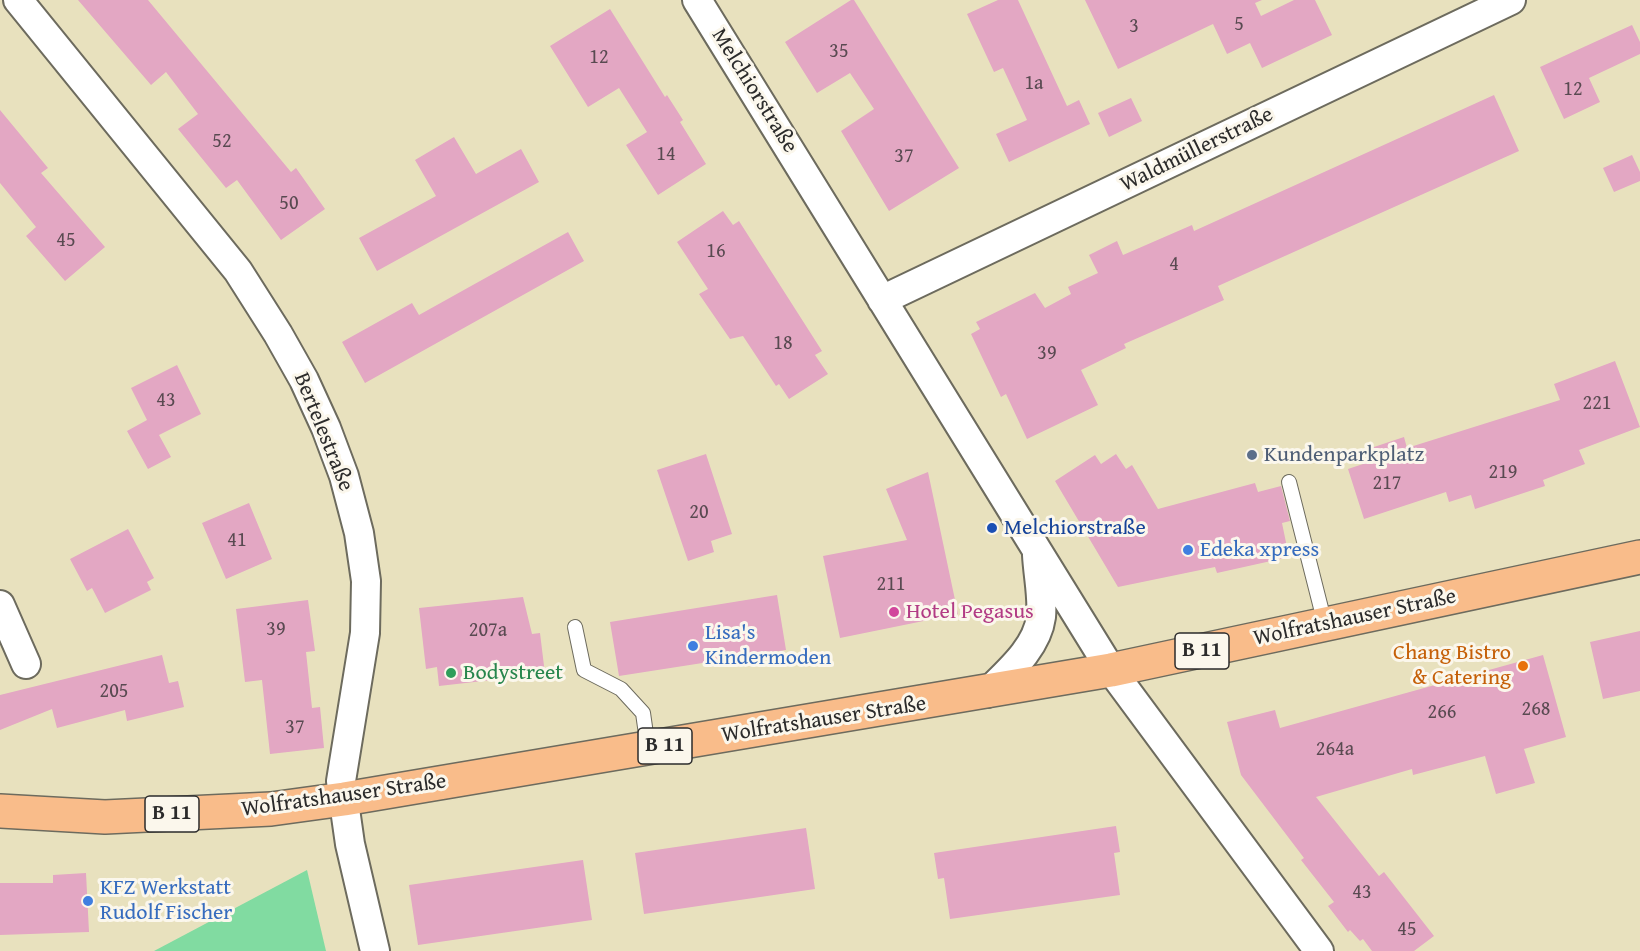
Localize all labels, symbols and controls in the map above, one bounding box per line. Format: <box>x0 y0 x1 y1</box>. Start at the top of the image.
house number: 5 <box>1234 13 1244 37</box>
house number: 3 <box>1129 15 1139 39</box>
street label: Melchiorstraße <box>705 24 803 158</box>
house number: 35 <box>829 40 849 64</box>
house number: 12 <box>589 46 609 70</box>
house number: 1a <box>1024 72 1044 96</box>
house number: 12 <box>1563 78 1583 102</box>
street label: Waldmüllerstraße <box>1116 102 1278 198</box>
house number: 52 <box>212 130 232 154</box>
house number: 14 <box>656 143 676 167</box>
house number: 37 <box>894 145 914 169</box>
house number: 50 <box>279 192 299 216</box>
house number: 45 <box>56 229 76 253</box>
house number: 16 <box>706 240 726 264</box>
house number: 4 <box>1169 253 1179 277</box>
house number: 18 <box>773 332 793 356</box>
house number: 39 <box>1037 342 1057 366</box>
street label: Bertelestraße <box>287 369 359 495</box>
house number: 43 <box>156 389 176 413</box>
house number: 221 <box>1583 392 1611 416</box>
place label: Kundenparkplatz <box>1264 442 1424 468</box>
marker: Kundenparkplatz <box>1245 448 1259 462</box>
house number: 219 <box>1489 461 1517 485</box>
house number: 217 <box>1373 472 1401 496</box>
house number: 20 <box>689 501 709 525</box>
place label: Melchiorstraße <box>1004 515 1146 541</box>
marker: Melchiorstraße <box>985 521 999 535</box>
house number: 41 <box>227 529 247 553</box>
place label: Edeka xpress <box>1200 537 1319 563</box>
marker: Edeka xpress <box>1181 543 1195 557</box>
house number: 211 <box>877 573 905 597</box>
street label: Wolfratshauser Straße <box>1251 584 1459 652</box>
place label: Hotel Pegasus <box>906 599 1034 625</box>
marker: Hotel Pegasus <box>887 605 901 619</box>
house number: 39 <box>266 618 286 642</box>
house number: 207a <box>469 619 507 643</box>
place label: Lisa's Kindermoden <box>705 620 831 672</box>
road number: B 11 <box>1175 633 1229 669</box>
marker: Lisa's Kindermoden <box>686 639 700 653</box>
place label: Chang Bistro & Catering <box>1393 640 1511 692</box>
marker: Chang Bistro & Catering <box>1516 659 1530 673</box>
place label: Bodystreet <box>463 660 563 686</box>
marker: Bodystreet <box>444 666 458 680</box>
house number: 205 <box>100 680 128 704</box>
street label: Wolfratshauser Straße <box>720 691 928 749</box>
house number: 268 <box>1522 698 1550 722</box>
house number: 266 <box>1428 701 1456 725</box>
house number: 37 <box>285 716 305 740</box>
road number: B 11 <box>638 728 692 764</box>
house number: 264a <box>1316 738 1354 762</box>
street label: Wolfratshauser Straße <box>240 769 448 823</box>
road number: B 11 <box>145 796 199 832</box>
place label: KFZ Werkstatt Rudolf Fischer <box>100 875 232 926</box>
house number: 43 <box>1352 881 1372 905</box>
marker: KFZ Werkstatt Rudolf Fischer <box>81 894 95 908</box>
house number: 45 <box>1397 918 1417 942</box>

